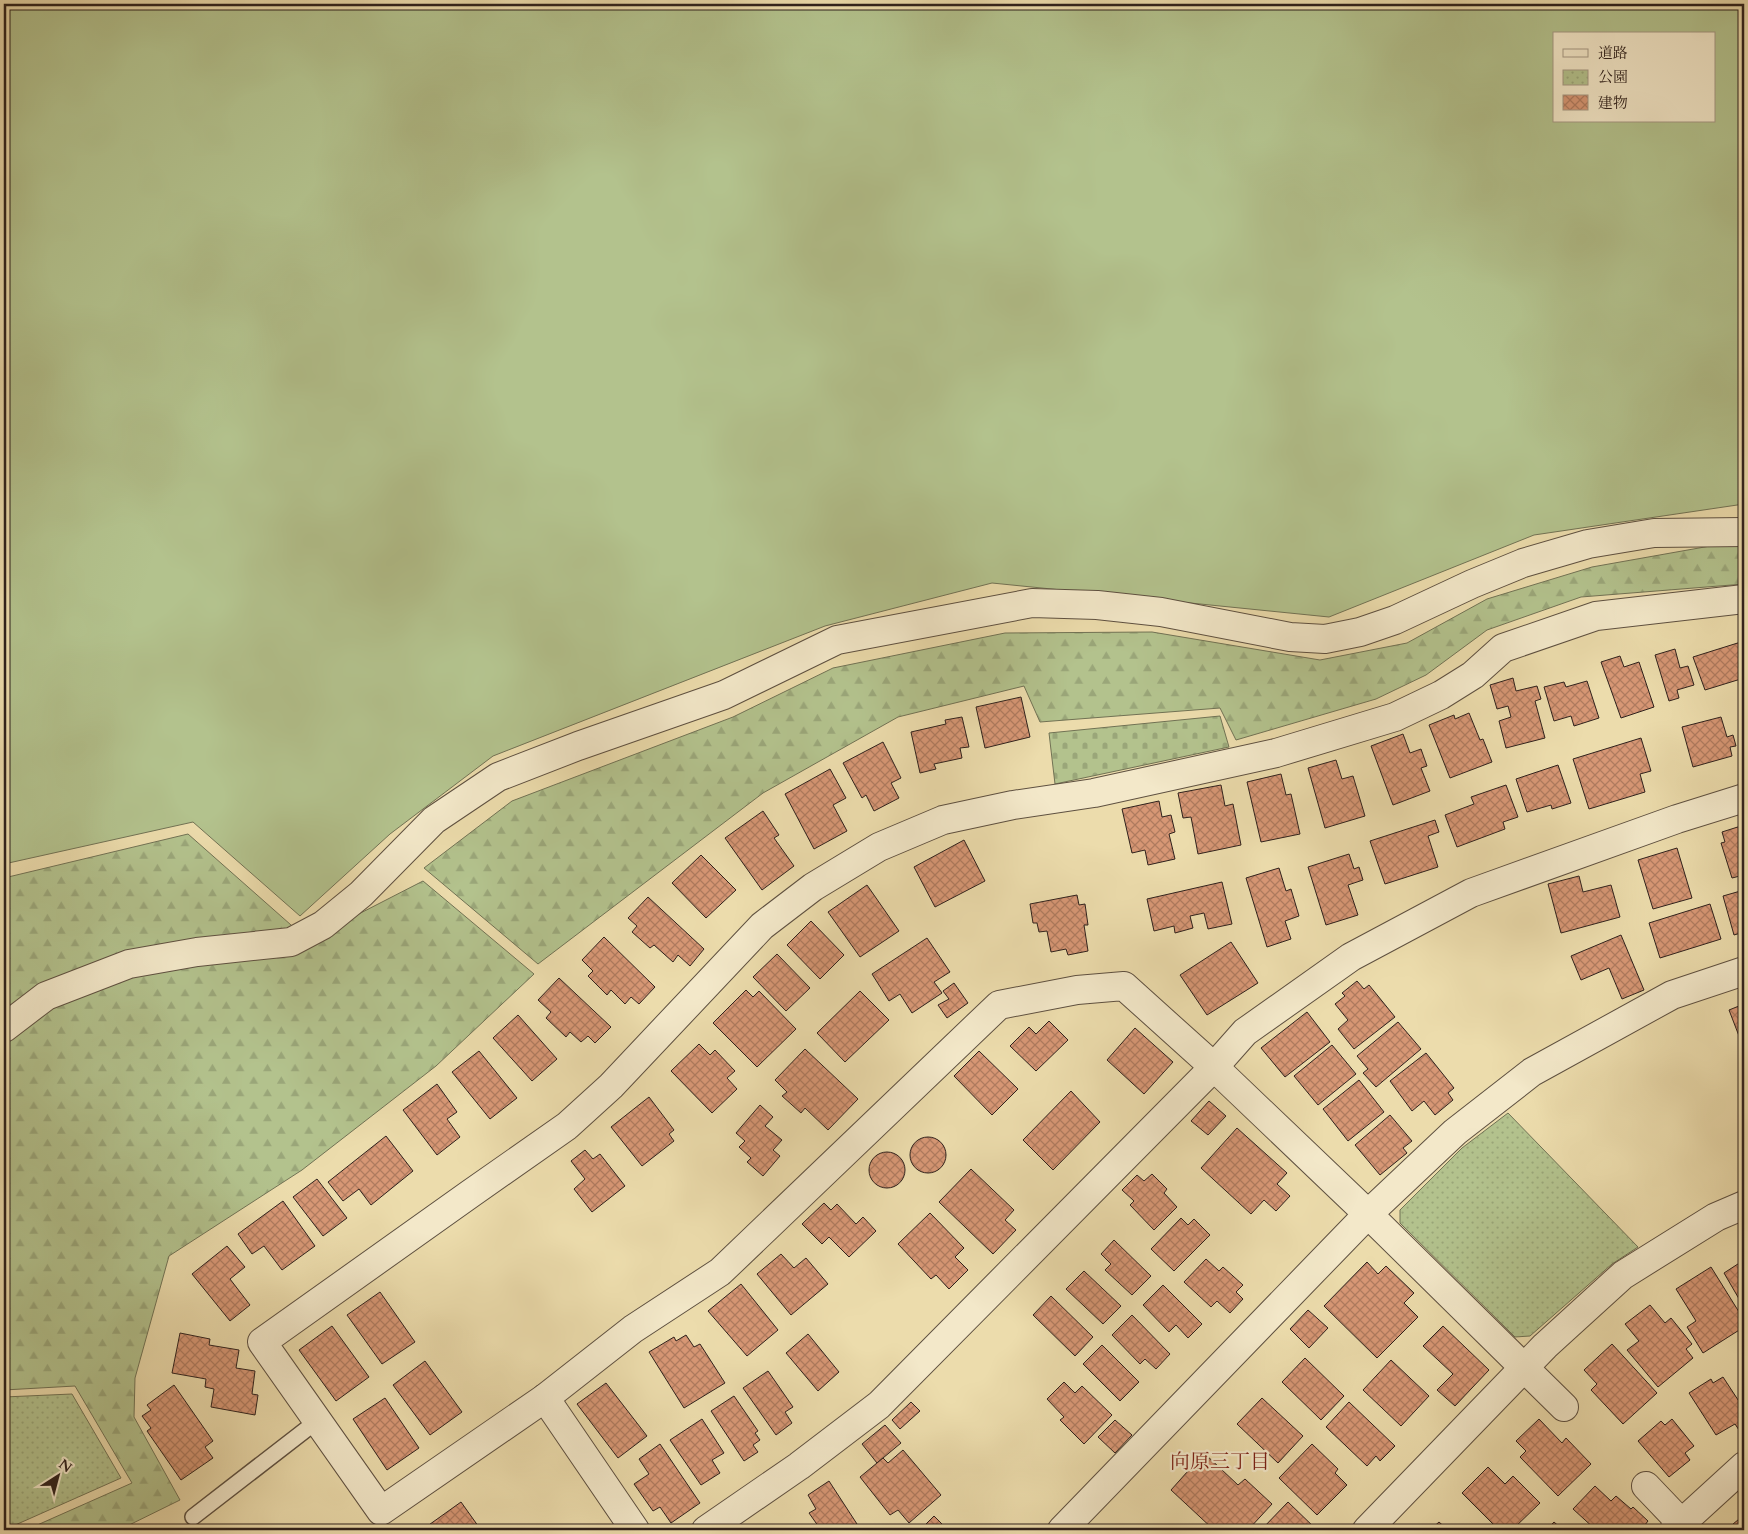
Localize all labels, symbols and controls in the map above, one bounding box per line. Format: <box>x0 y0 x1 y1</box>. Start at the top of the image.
legend <box>1553 32 1716 122</box>
text: 道路 <box>1598 43 1628 63</box>
text: 公園 <box>1598 67 1628 87</box>
text: 建物 <box>1598 93 1628 113</box>
district label: 向原三丁目 <box>1170 1448 1270 1475</box>
north arrow <box>32 1452 82 1502</box>
text: N <box>55 1455 76 1477</box>

